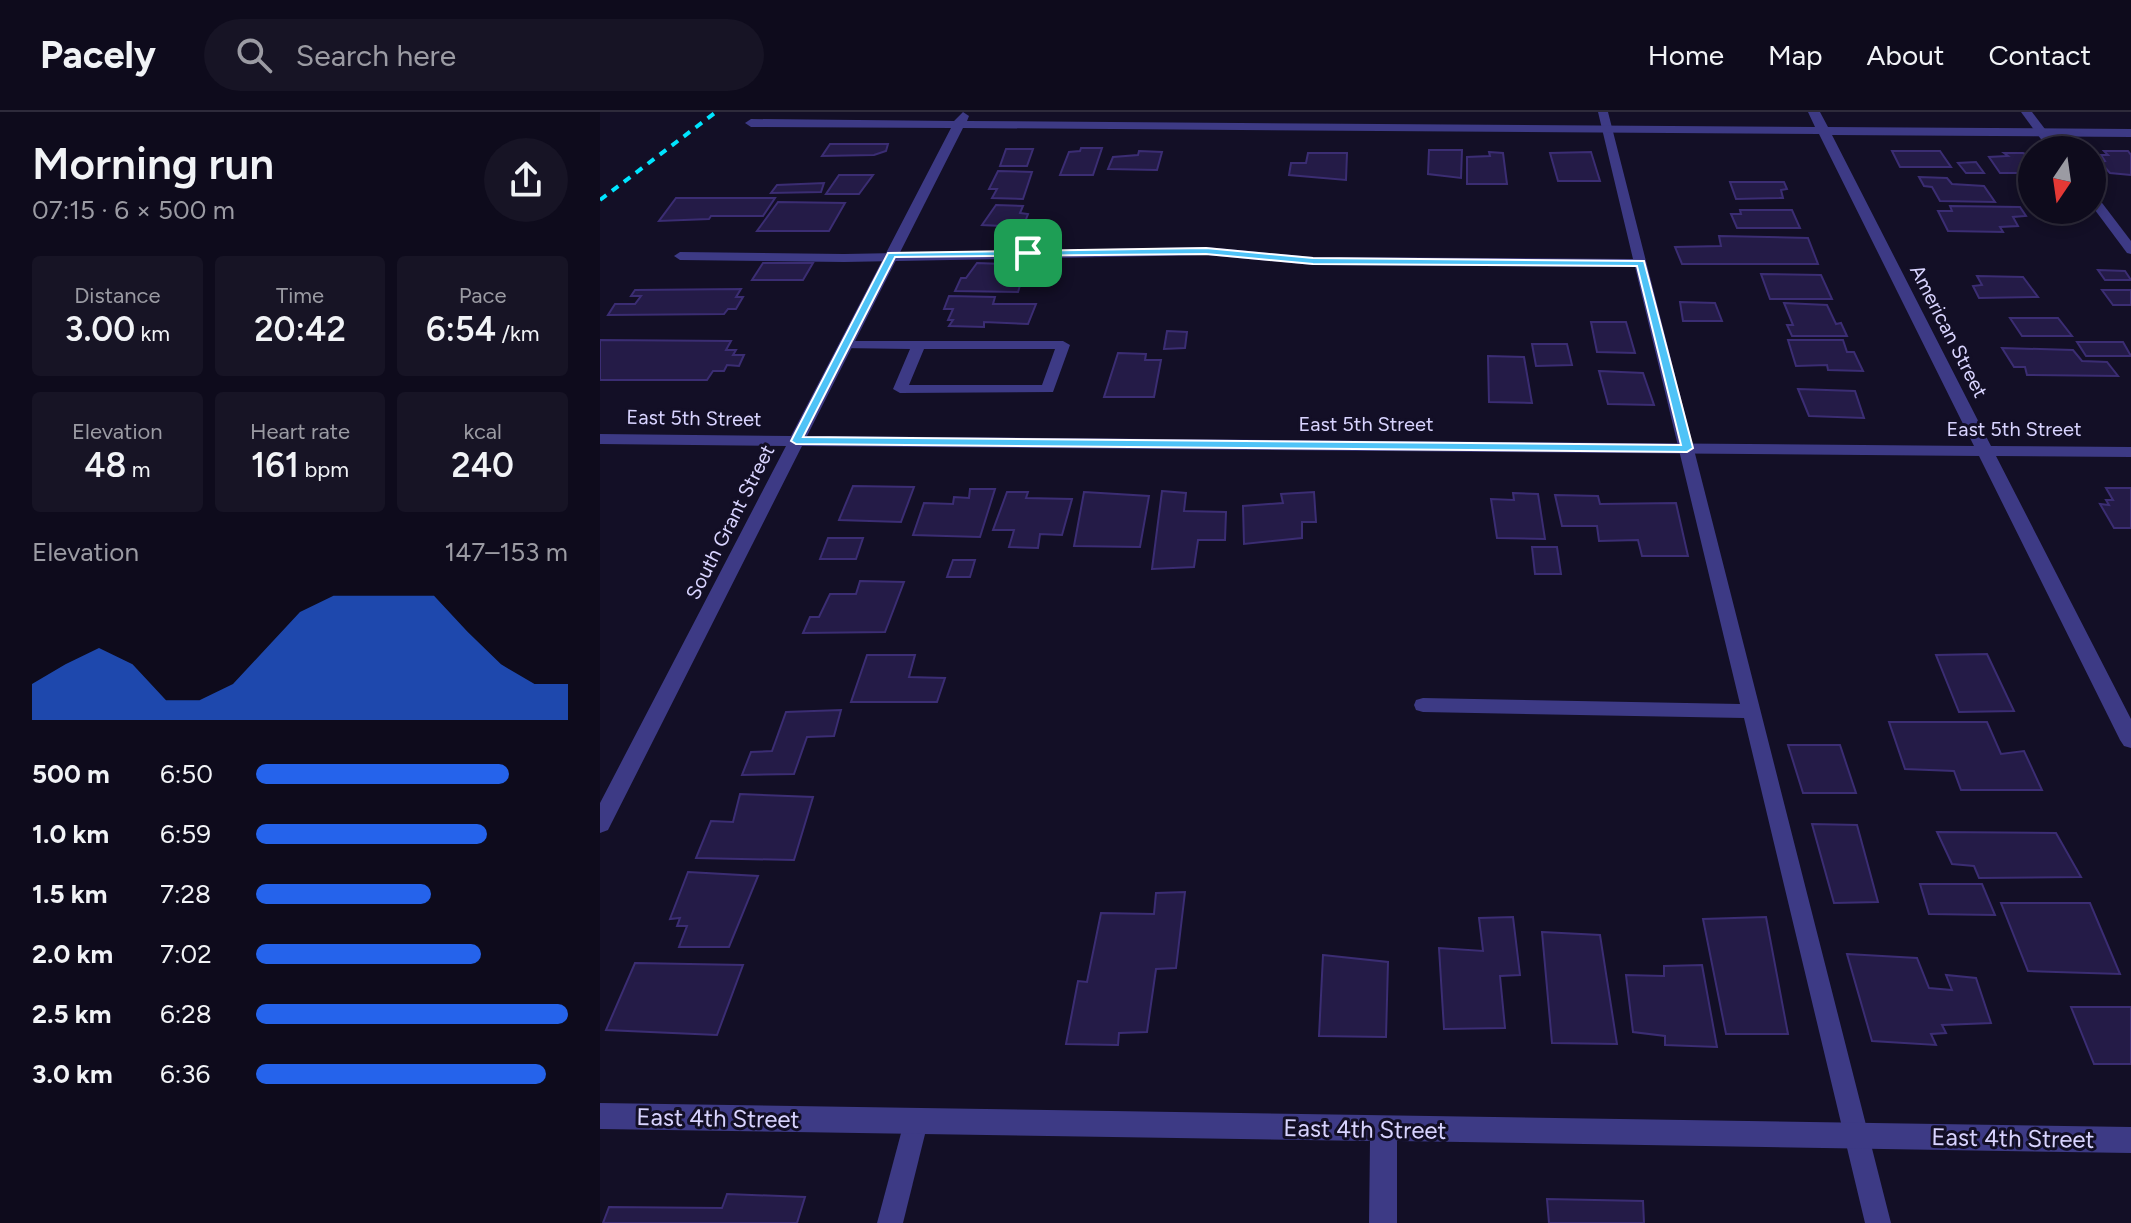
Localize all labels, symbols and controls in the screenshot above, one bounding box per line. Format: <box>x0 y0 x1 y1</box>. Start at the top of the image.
search box <box>204 19 764 91</box>
text: Pacely <box>40 32 156 78</box>
icon: search <box>232 33 276 77</box>
text: Search here <box>296 37 456 74</box>
text: Home <box>1648 38 1724 72</box>
text: Map <box>1768 38 1823 72</box>
text: About <box>1867 38 1944 72</box>
text: Contact <box>1988 38 2091 72</box>
north arrow <box>2018 136 2106 224</box>
map controls <box>2018 136 2106 224</box>
text: Morning run <box>32 137 274 190</box>
button: share <box>484 138 568 222</box>
text: 07:15 · 6 × 500 m <box>32 194 235 226</box>
pin <box>994 219 1062 287</box>
icon: arrive <box>1006 231 1050 275</box>
street label: American Street <box>1905 261 1993 401</box>
text: Distance <box>74 282 160 309</box>
text: Time <box>276 282 324 309</box>
text: Pace <box>459 282 506 309</box>
text: 3.00 <box>65 309 135 350</box>
text: 20:42 <box>254 309 346 350</box>
text: 6:54 <box>426 309 496 350</box>
text: km <box>135 320 170 347</box>
text: /km <box>496 320 539 347</box>
street label: East 5th Street <box>626 405 762 431</box>
street label: East 5th Street <box>1298 412 1434 436</box>
street label: East 5th Street <box>1946 417 2082 441</box>
text: Elevation <box>72 418 163 445</box>
text: Heart rate <box>250 418 350 445</box>
text: kcal <box>463 418 502 445</box>
street label: South Grant Street <box>681 441 779 603</box>
text: 48 <box>84 445 126 486</box>
text: 161 <box>251 445 299 486</box>
text: 240 <box>451 445 514 486</box>
text: m <box>126 456 151 483</box>
text: bpm <box>299 456 349 483</box>
text: Elevation <box>32 536 139 568</box>
text: 147–153 m <box>444 536 568 568</box>
text: 500 m <box>32 758 110 790</box>
text: 6:50 <box>160 758 213 790</box>
text: 1.0 km <box>32 818 109 850</box>
text: 6:59 <box>160 818 211 850</box>
text: 1.5 km <box>32 878 107 910</box>
text: 7:28 <box>160 878 211 910</box>
text: 2.0 km <box>32 938 113 970</box>
text: 7:02 <box>160 938 212 970</box>
text: 2.5 km <box>32 998 111 1030</box>
text: 6:28 <box>160 998 212 1030</box>
text: 3.0 km <box>32 1058 113 1090</box>
text: 6:36 <box>160 1058 210 1090</box>
street label: East 4th Street <box>636 1102 800 1134</box>
street label: East 4th Street <box>1283 1113 1447 1145</box>
street label: East 4th Street <box>1931 1122 2095 1154</box>

